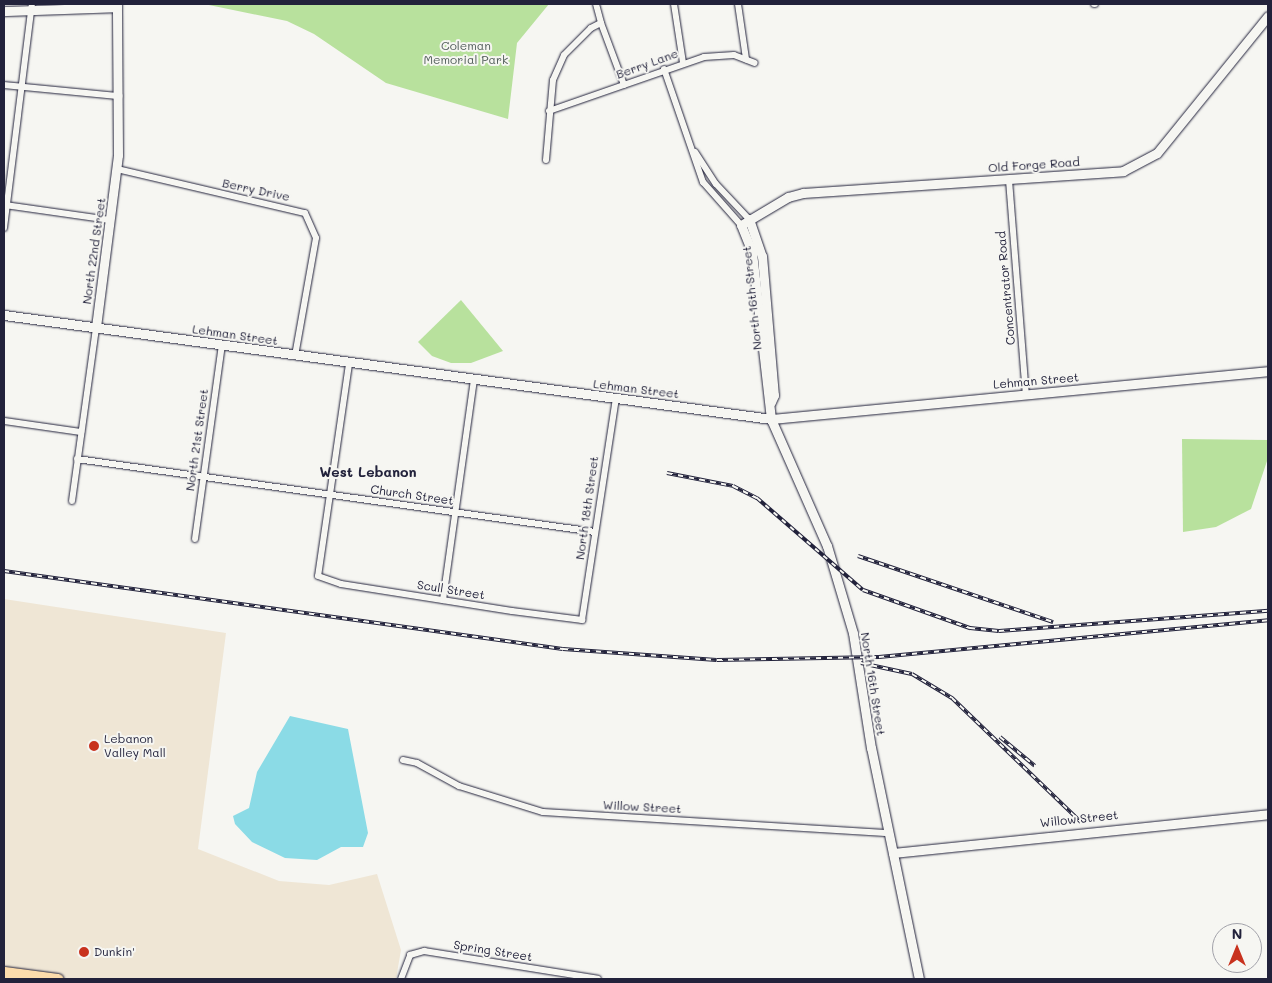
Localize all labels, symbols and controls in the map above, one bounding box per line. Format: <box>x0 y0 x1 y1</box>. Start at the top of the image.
park label: Coleman Memorial Park <box>424 39 508 67</box>
street label: Berry Lane <box>614 46 680 82</box>
street label: Old Forge Road <box>988 155 1080 175</box>
street label: Berry Drive <box>221 176 291 204</box>
street label: North 22nd Street <box>79 197 109 305</box>
street label: Concentrator Road <box>994 230 1018 346</box>
street label: North 16th Street <box>739 245 765 351</box>
street label: Lehman Street <box>191 322 279 348</box>
street label: Lehman Street <box>992 370 1080 392</box>
street label: Lehman Street <box>592 377 680 401</box>
street label: North 21st Street <box>183 388 211 492</box>
street label: North 18th Street <box>573 455 601 561</box>
district label: West Lebanon <box>319 464 417 480</box>
street label: Church Street <box>370 482 454 508</box>
street label: Scull Street <box>416 578 486 602</box>
street label: North 16th Street <box>858 631 888 737</box>
place label: Lebanon Valley Mall <box>104 732 166 760</box>
marker: Lebanon Valley Mall <box>88 740 100 752</box>
street label: Willow Street <box>602 798 682 816</box>
street label: Willow Street <box>1039 808 1119 830</box>
north arrow <box>1212 923 1262 973</box>
text: N <box>1232 924 1242 943</box>
street label: Spring Street <box>453 938 533 964</box>
place label: Dunkin' <box>94 945 135 959</box>
marker: Dunkin' <box>78 946 90 958</box>

